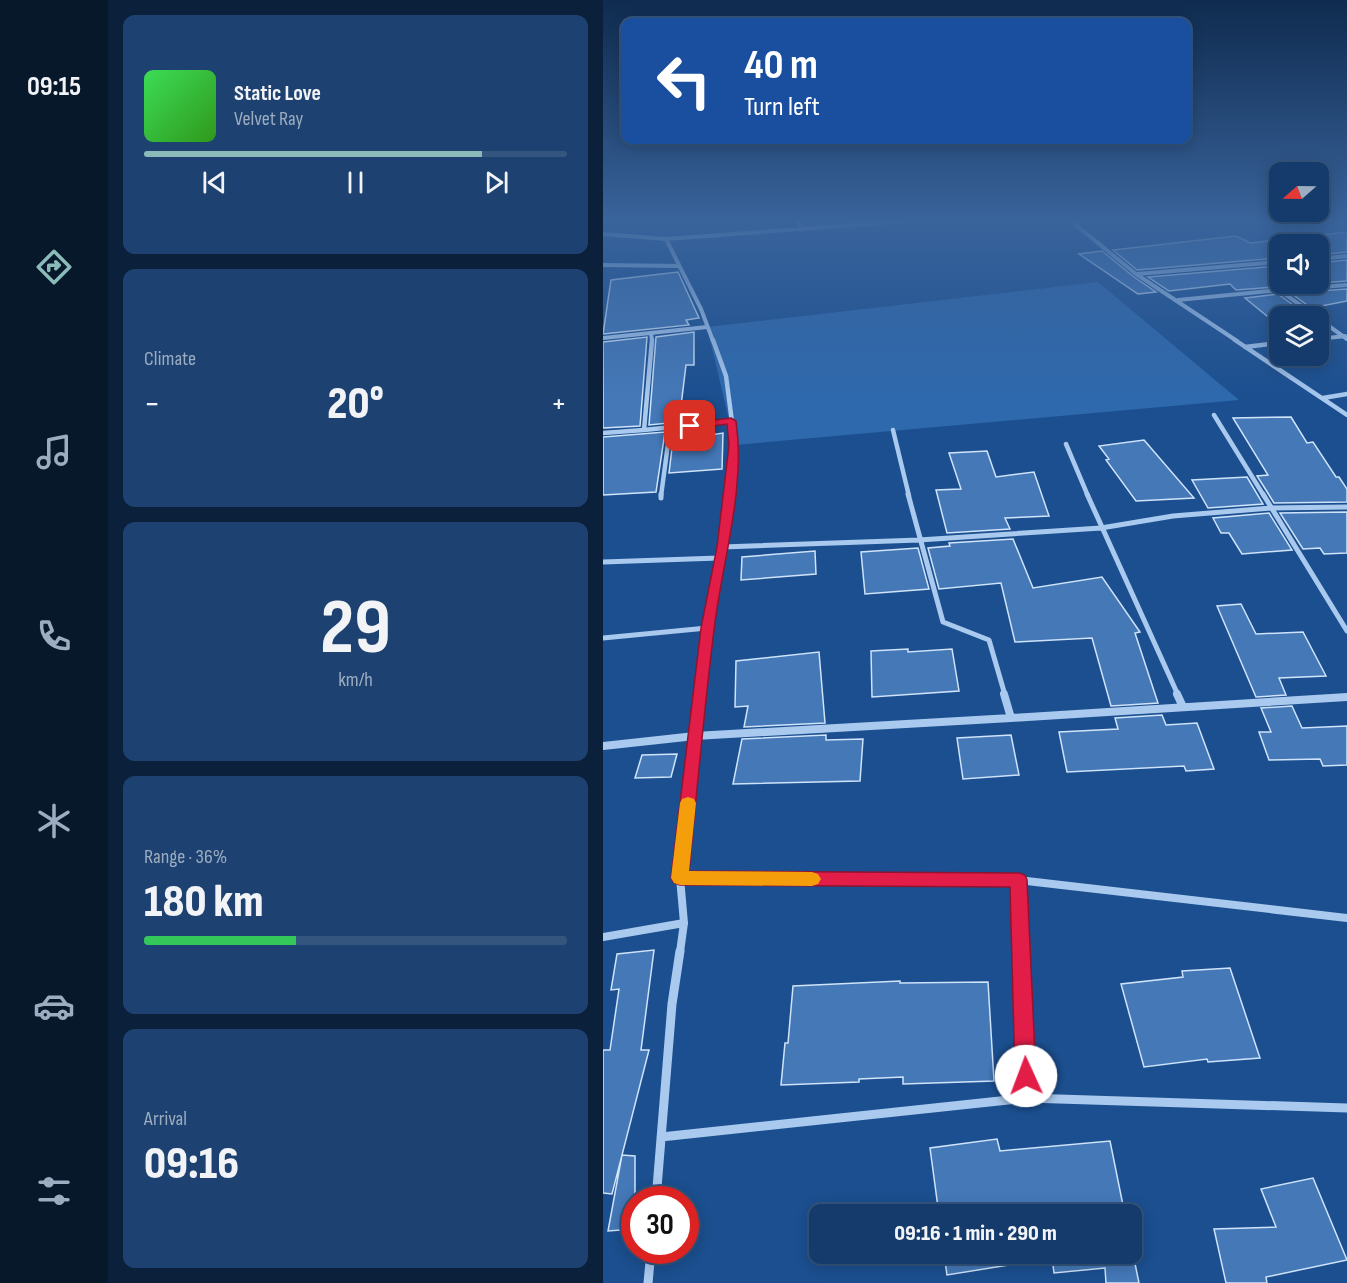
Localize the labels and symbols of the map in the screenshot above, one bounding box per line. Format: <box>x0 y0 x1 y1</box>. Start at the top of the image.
north arrow <box>1269 162 1329 222</box>
pin <box>664 400 715 451</box>
position arrow <box>994 1044 1058 1108</box>
speed limit sign: 30 <box>621 1186 699 1264</box>

